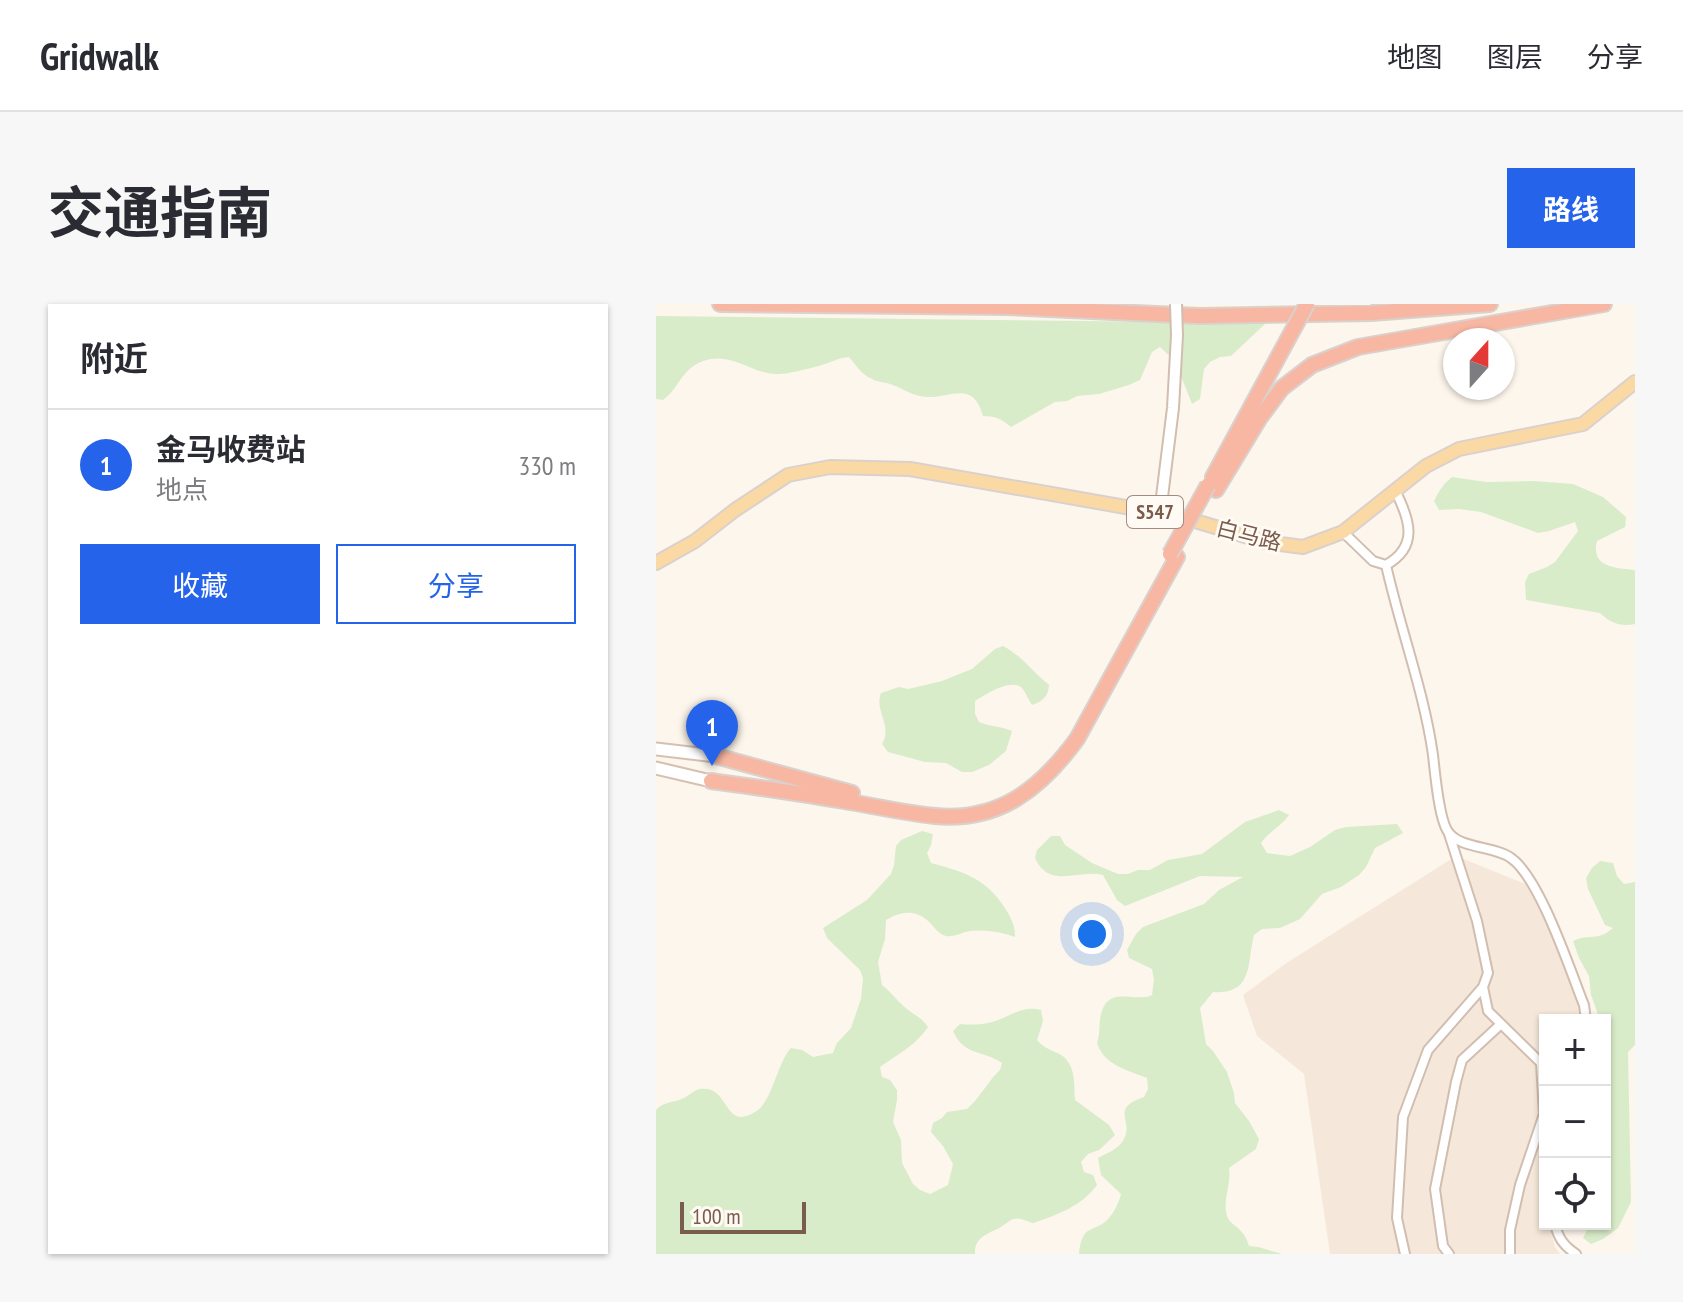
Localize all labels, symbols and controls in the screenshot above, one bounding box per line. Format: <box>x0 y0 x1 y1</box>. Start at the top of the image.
text: Gridwalk <box>40 31 159 80</box>
text: 地图 <box>1387 38 1443 75</box>
text: 图层 <box>1487 38 1543 75</box>
text: 分享 <box>1587 38 1643 75</box>
button: 路线 <box>1507 168 1635 248</box>
text: 交通指南 <box>48 176 272 248</box>
north arrow <box>1443 328 1515 400</box>
text: 附近 <box>80 336 148 380</box>
text: 金马收费站 <box>156 429 306 468</box>
text: 1 <box>100 449 112 482</box>
text: 330 m <box>518 449 576 482</box>
text: 地点 <box>156 473 208 506</box>
road number: S547 <box>1127 496 1183 528</box>
street label: 白马路 <box>1214 513 1284 557</box>
button: 收藏 <box>80 544 320 624</box>
button: 分享 <box>336 544 576 624</box>
pin: 1 <box>686 700 738 766</box>
your location <box>1072 914 1112 954</box>
map controls <box>1539 1014 1611 1230</box>
button: + <box>1539 1014 1611 1086</box>
button: − <box>1539 1086 1611 1158</box>
button: locate <box>1539 1158 1611 1230</box>
scale bar <box>680 1198 806 1234</box>
text: 100 m <box>692 1202 741 1230</box>

